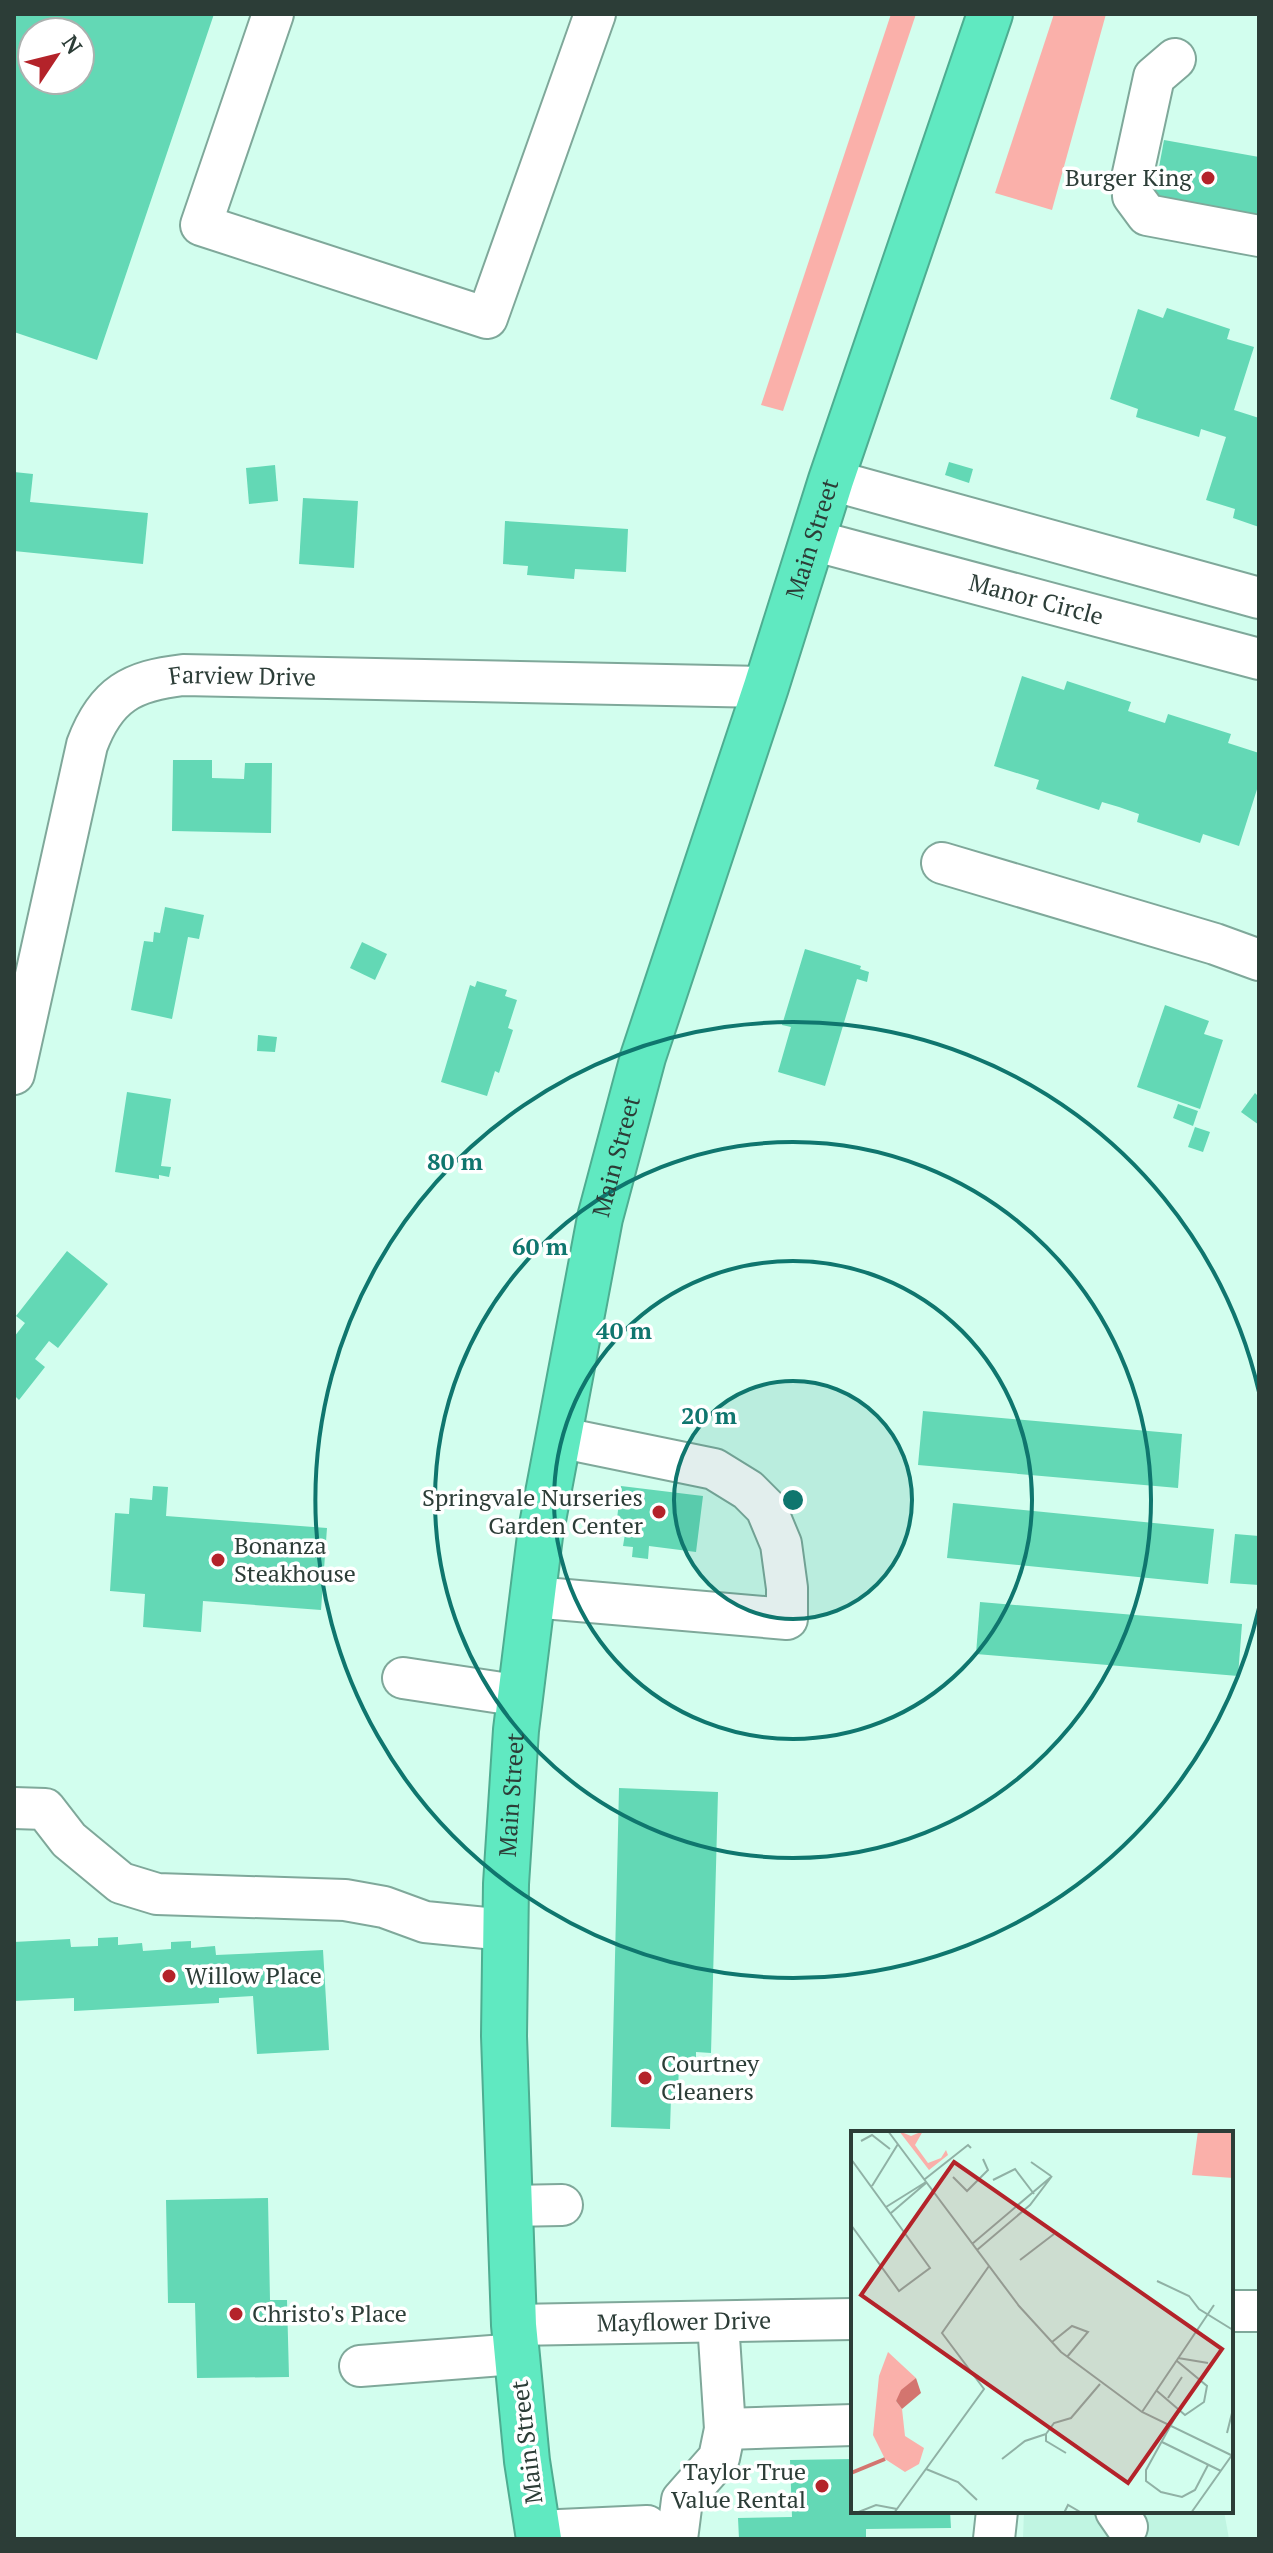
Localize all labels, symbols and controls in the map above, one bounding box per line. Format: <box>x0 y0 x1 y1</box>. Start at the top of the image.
north arrow <box>16 16 96 96</box>
text: N <box>56 29 90 60</box>
place label: Burger King <box>1065 161 1192 193</box>
marker: Burger King <box>1199 169 1217 187</box>
street label: Main Street <box>778 474 845 603</box>
street label: Manor Circle <box>966 566 1107 632</box>
street label: Farview Drive <box>167 658 316 693</box>
street label: Main Street <box>584 1092 647 1220</box>
text: 80 m <box>427 1145 483 1177</box>
text: 60 m <box>512 1230 568 1262</box>
text: 40 m <box>596 1314 652 1346</box>
text: 20 m <box>681 1399 737 1431</box>
place label: Springvale Nurseries Garden Center <box>422 1481 644 1541</box>
centre of rings <box>779 1486 807 1514</box>
marker: Springvale Nurseries Garden Center <box>650 1503 668 1521</box>
place label: Bonanza Steakhouse <box>234 1529 356 1589</box>
marker: Bonanza Steakhouse <box>209 1551 227 1569</box>
street label: Main Street <box>491 1732 531 1858</box>
place label: Willow Place <box>185 1959 322 1991</box>
marker: Willow Place <box>160 1967 178 1985</box>
place label: Courtney Cleaners <box>661 2047 760 2107</box>
marker: Courtney Cleaners <box>636 2069 654 2087</box>
inset map <box>851 2131 1233 2513</box>
place label: Christo's Place <box>252 2297 407 2329</box>
street label: Mayflower Drive <box>597 2303 771 2339</box>
marker: Christo's Place <box>227 2305 245 2323</box>
street label: Main Street <box>503 2378 549 2506</box>
place label: Taylor True Value Rental <box>671 2455 806 2515</box>
marker: Taylor True Value Rental <box>813 2477 831 2495</box>

